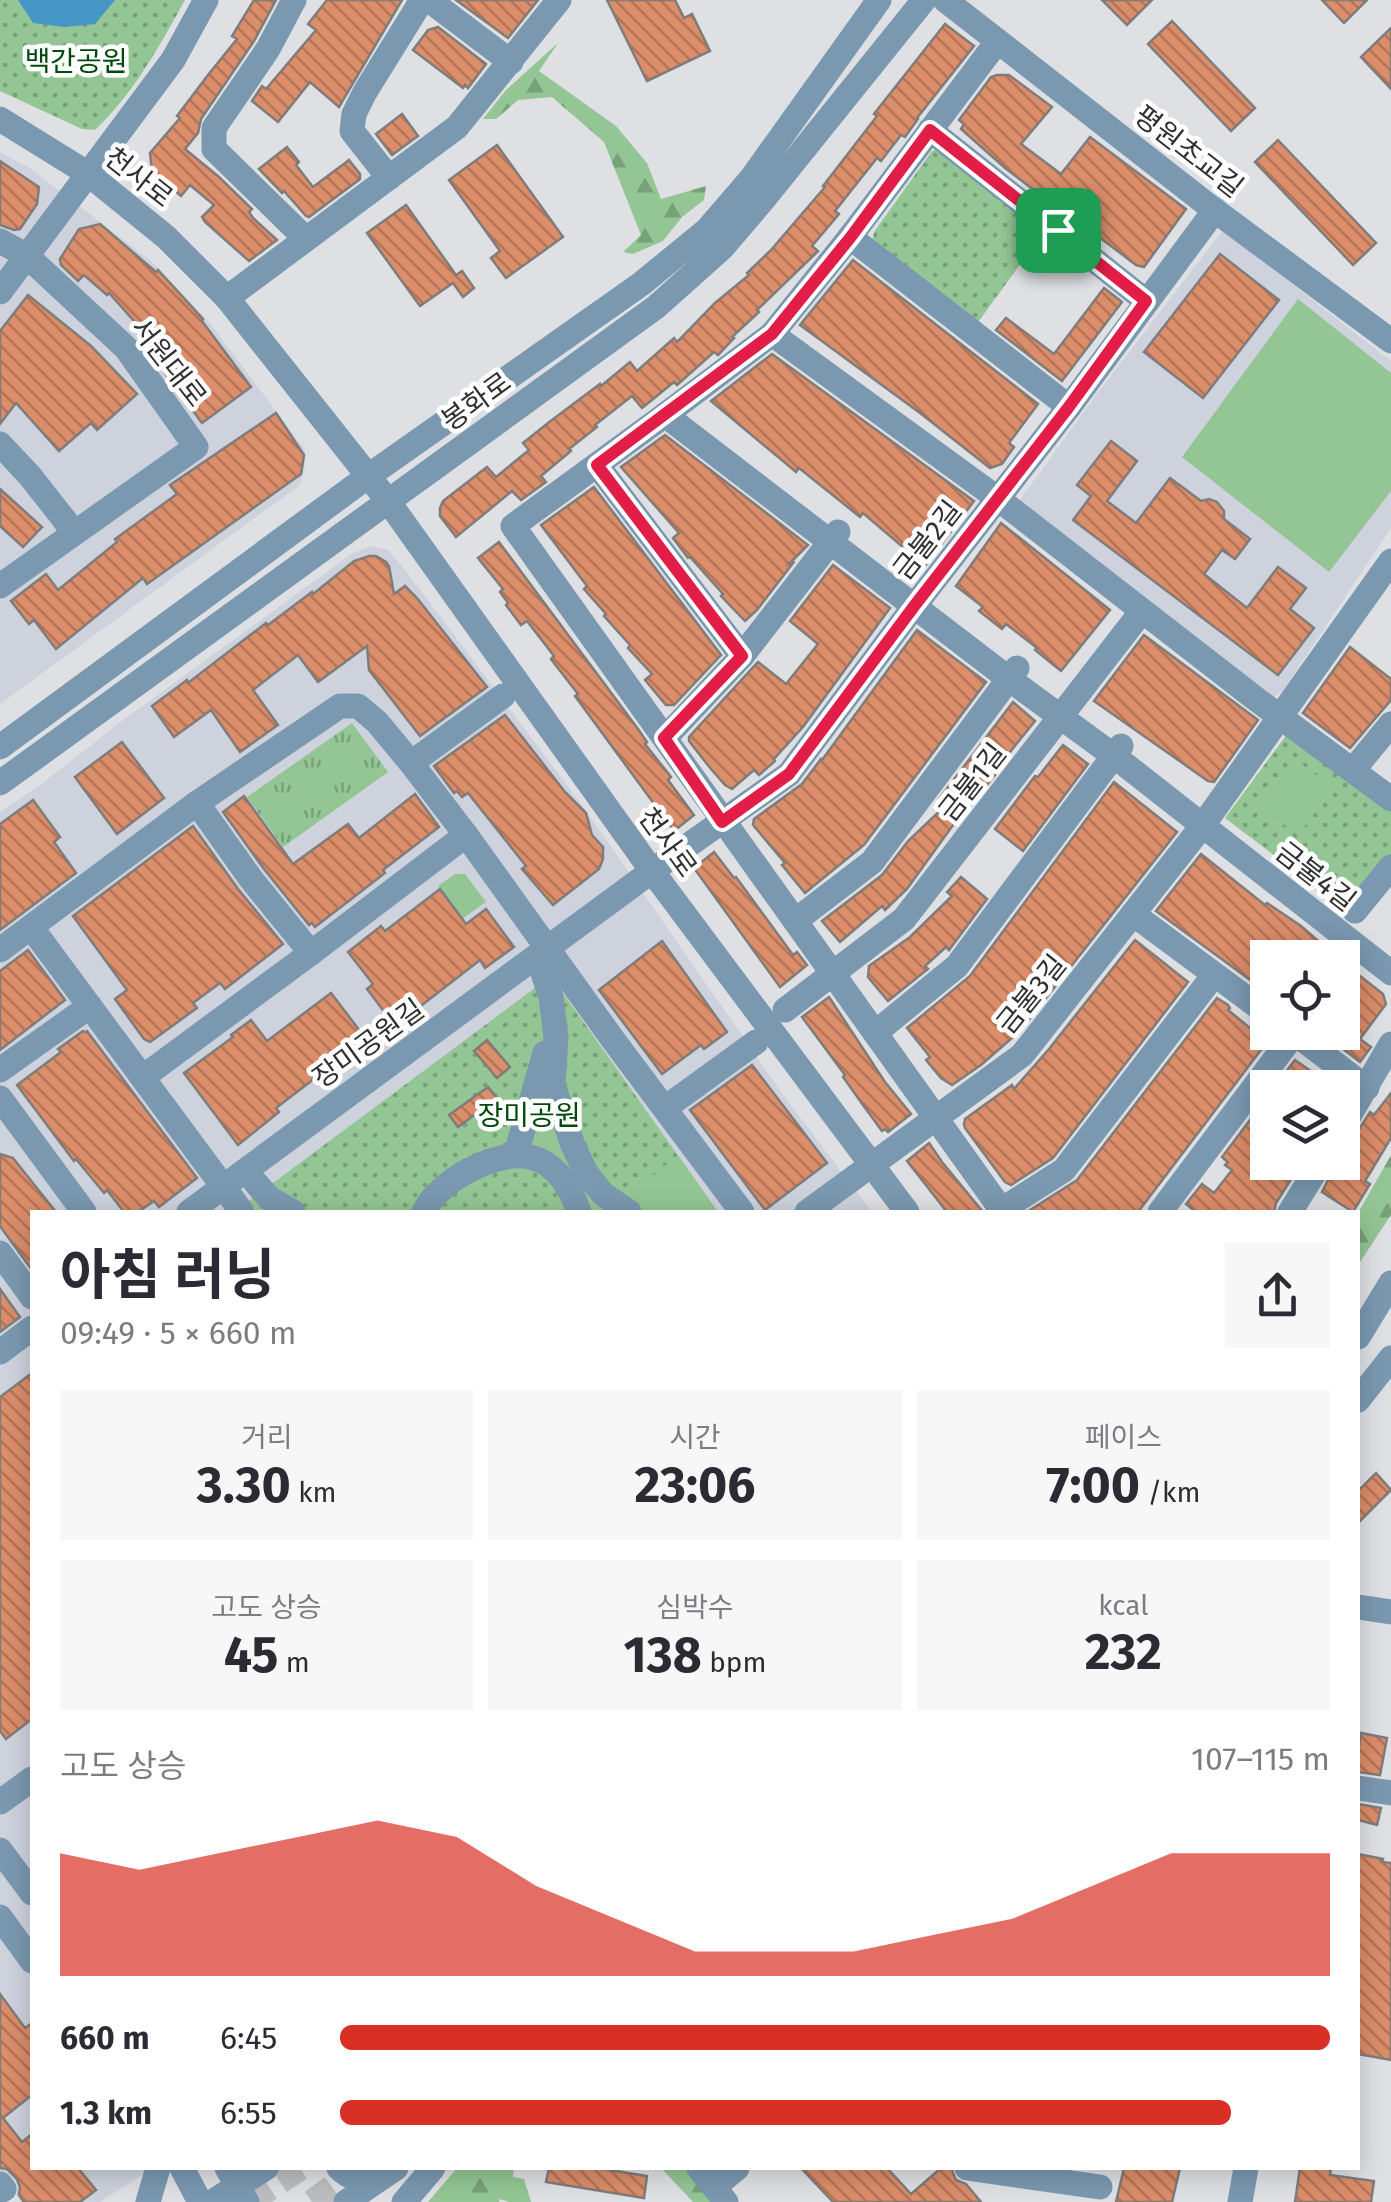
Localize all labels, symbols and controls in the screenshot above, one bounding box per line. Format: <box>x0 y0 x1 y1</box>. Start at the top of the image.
park label: 백간공원 <box>24 45 128 78</box>
street label: 평원초교길 <box>1128 99 1250 204</box>
street label: 천사로 <box>98 141 179 214</box>
pin <box>1016 188 1101 273</box>
icon: arrive <box>1031 203 1086 258</box>
street label: 서원대로 <box>124 312 213 413</box>
street label: 봉화로 <box>435 365 517 437</box>
street label: 금불2길 <box>886 494 968 586</box>
street label: 금불1길 <box>932 737 1013 828</box>
street label: 천사로 <box>632 801 704 883</box>
street label: 금불4길 <box>1269 835 1362 918</box>
map controls <box>1250 940 1360 1180</box>
button: locate <box>1250 940 1360 1050</box>
street label: 금불3길 <box>990 948 1073 1040</box>
street label: 장미공원길 <box>306 992 430 1095</box>
button: layers <box>1250 1070 1360 1180</box>
park label: 장미공원 <box>477 1099 581 1132</box>
text: 아침 러닝 <box>60 1243 275 1309</box>
button: share <box>1225 1243 1330 1348</box>
text: 09:49 · 5 × 660 m <box>60 1314 297 1352</box>
text: 거리 <box>241 1421 292 1454</box>
text: 시간 <box>669 1421 721 1454</box>
text: 페이스 <box>1085 1421 1162 1454</box>
text: 3.30 <box>197 1455 291 1515</box>
text: 23:06 <box>634 1455 756 1515</box>
text: 7:00 <box>1046 1455 1140 1515</box>
text: km <box>291 1476 337 1509</box>
text: /km <box>1140 1476 1200 1509</box>
text: kcal <box>1098 1589 1149 1622</box>
text: 고도 상승 <box>211 1591 322 1624</box>
text: 심박수 <box>656 1591 734 1624</box>
text: 232 <box>1085 1622 1162 1682</box>
text: 45 <box>224 1625 278 1685</box>
text: 138 <box>624 1625 702 1685</box>
text: m <box>278 1646 310 1679</box>
text: bpm <box>702 1646 766 1679</box>
text: 107–115 m <box>1191 1740 1330 1778</box>
text: 고도 상승 <box>60 1747 186 1785</box>
text: 660 m <box>60 2019 149 2057</box>
text: 6:45 <box>220 2019 277 2057</box>
text: 1.3 km <box>60 2094 152 2132</box>
text: 6:55 <box>220 2094 277 2132</box>

